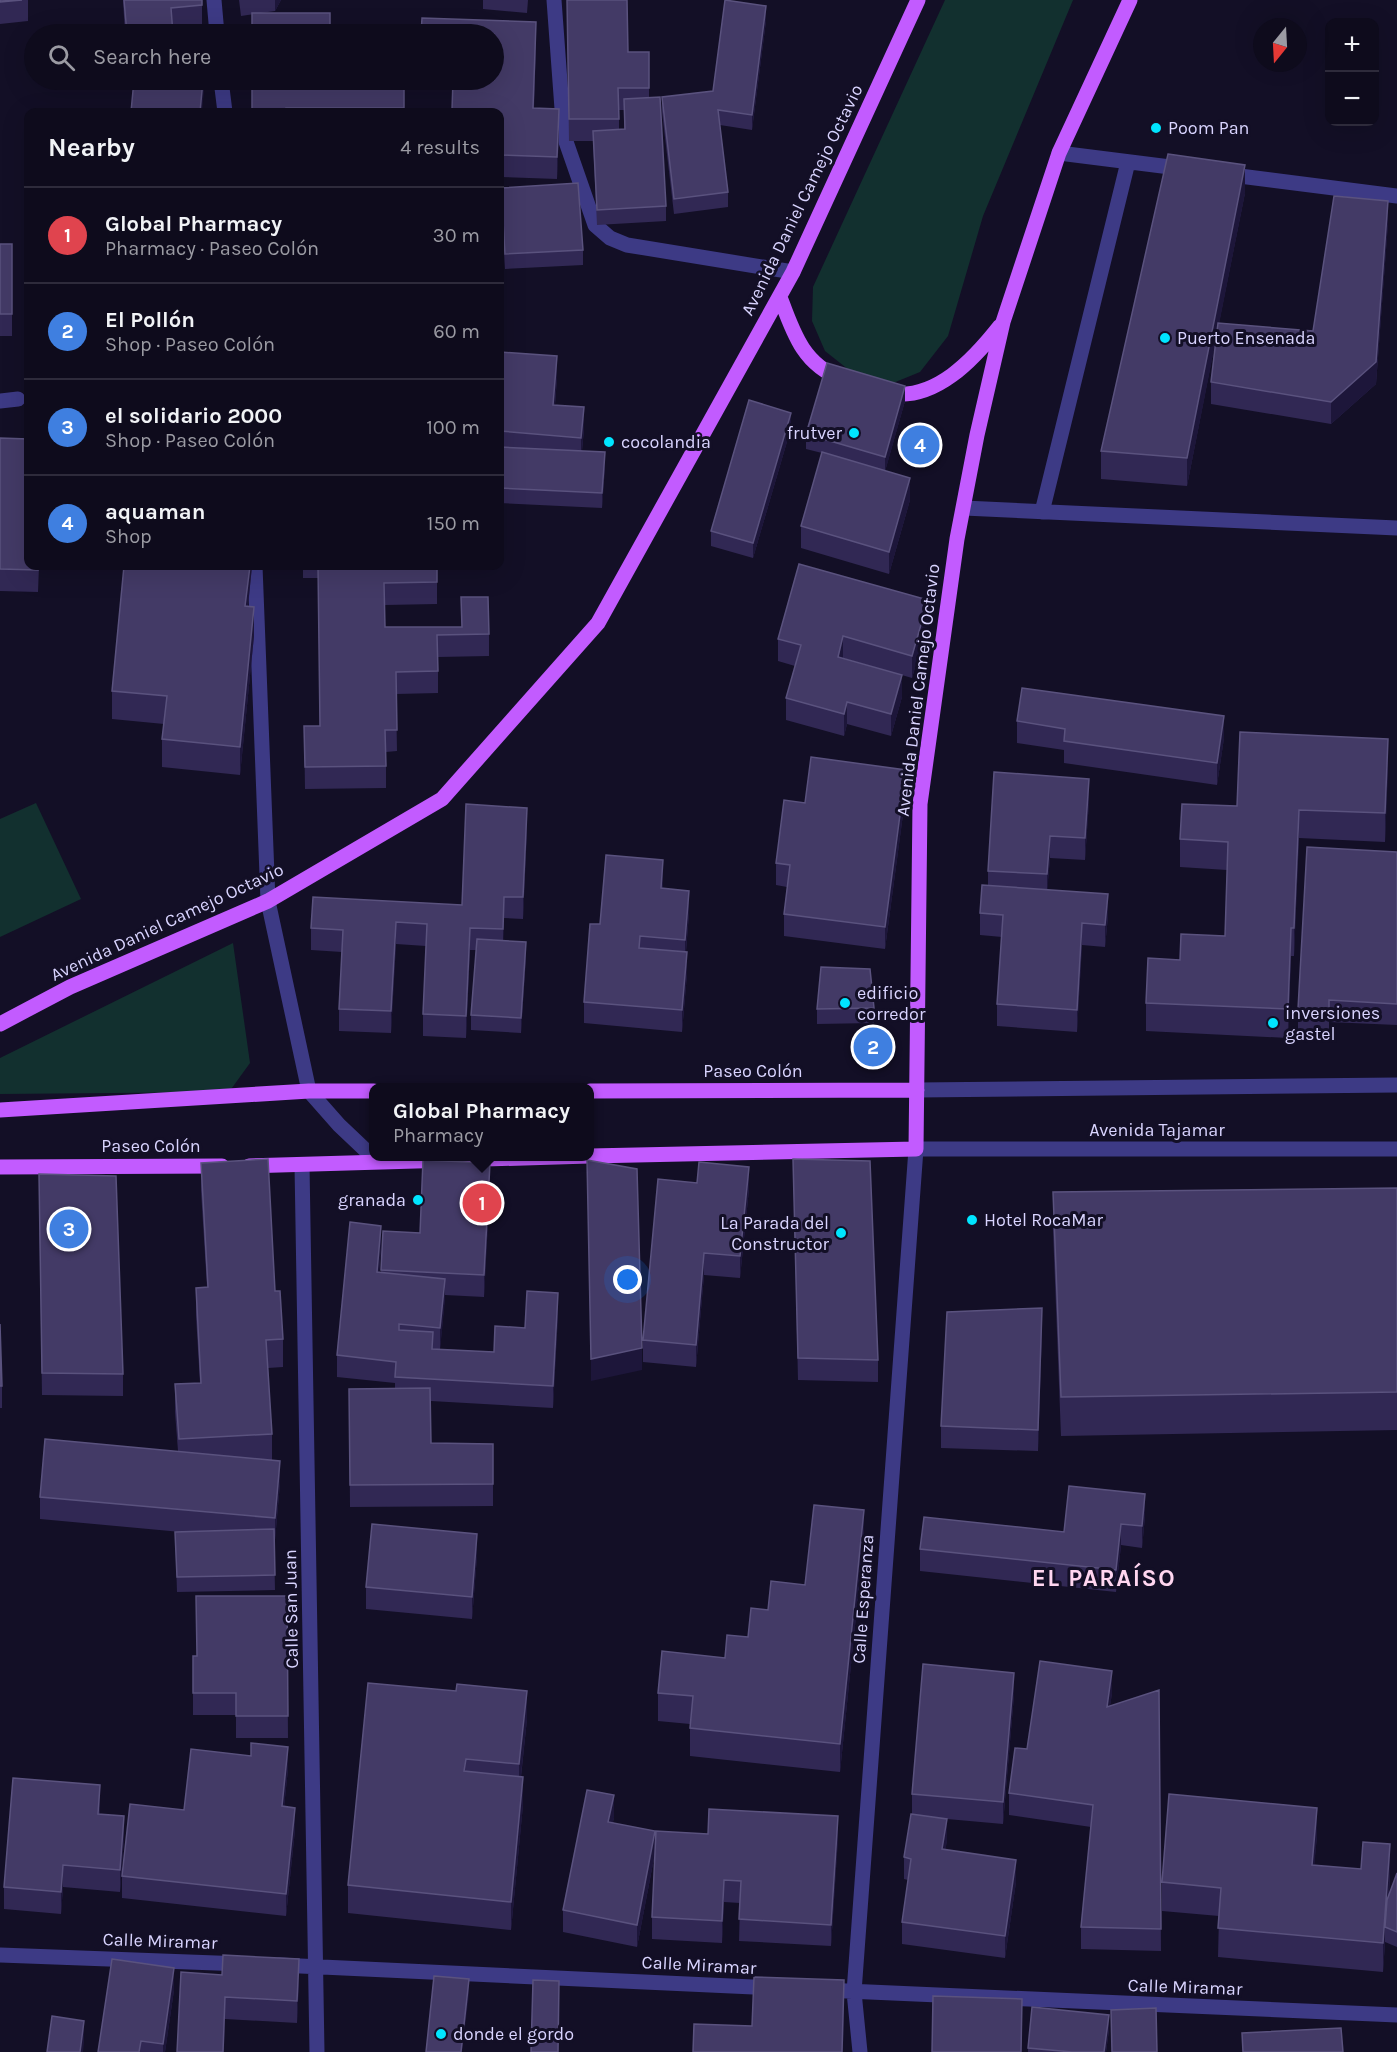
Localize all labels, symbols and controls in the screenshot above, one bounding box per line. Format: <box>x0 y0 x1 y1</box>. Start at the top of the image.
north arrow <box>1253 18 1307 72</box>
map controls <box>1325 18 1379 126</box>
button: + <box>1325 18 1379 72</box>
search box <box>24 24 504 90</box>
icon: search <box>45 41 78 74</box>
text: Search here <box>93 44 211 70</box>
button: − <box>1325 72 1379 126</box>
street label: Avenida Daniel Camejo Octavio <box>736 81 868 319</box>
place label: Poom Pan <box>1168 117 1250 139</box>
marker: Poom Pan <box>1149 121 1163 135</box>
text: Nearby <box>48 132 135 163</box>
text: 4 results <box>400 136 480 159</box>
text: Global Pharmacy <box>105 211 282 237</box>
text: 1 <box>64 224 71 247</box>
text: 30 m <box>433 224 480 247</box>
text: Pharmacy · Paseo Colón <box>105 237 319 260</box>
text: El Pollón <box>105 307 195 333</box>
text: 2 <box>61 320 74 343</box>
text: 60 m <box>433 320 480 343</box>
place label: Puerto Ensenada <box>1177 327 1316 349</box>
marker: Puerto Ensenada <box>1158 331 1172 345</box>
text: Shop · Paseo Colón <box>105 333 275 356</box>
text: el solidario 2000 <box>105 403 282 429</box>
text: 3 <box>61 416 74 439</box>
text: 100 m <box>426 416 480 439</box>
place label: frutver <box>787 422 842 444</box>
pin: 4 <box>900 422 940 468</box>
marker: frutver <box>847 426 861 440</box>
text: Shop · Paseo Colón <box>105 429 275 452</box>
place label: cocolandia <box>621 431 711 453</box>
marker: cocolandia <box>602 435 616 449</box>
text: aquaman <box>105 499 205 525</box>
text: 4 <box>62 512 73 535</box>
text: 150 m <box>427 512 480 535</box>
text: Shop <box>105 525 152 548</box>
street label: Avenida Daniel Camejo Octavio <box>892 562 944 818</box>
street label: Avenida Daniel Camejo Octavio <box>47 858 287 986</box>
place label: edificio corredor <box>857 982 926 1025</box>
marker: edificio corredor <box>838 996 852 1010</box>
place label: inversiones gastel <box>1285 1002 1380 1045</box>
marker: inversiones gastel <box>1266 1016 1280 1030</box>
pin: 2 <box>854 1024 892 1070</box>
street label: Paseo Colón <box>703 1060 803 1082</box>
popup <box>369 1083 594 1161</box>
text: Global Pharmacy <box>393 1098 570 1124</box>
street label: Avenida Tajamar <box>1089 1119 1225 1141</box>
text: Pharmacy <box>393 1124 484 1147</box>
street label: Paseo Colón <box>101 1135 201 1157</box>
pin: 1 <box>462 1180 502 1226</box>
place label: granada <box>338 1189 406 1211</box>
marker: granada <box>411 1193 425 1207</box>
pin: 3 <box>50 1206 88 1252</box>
place label: Hotel RocaMar <box>984 1209 1103 1231</box>
place label: La Parada del Constructor <box>720 1212 829 1255</box>
marker: Hotel RocaMar <box>965 1213 979 1227</box>
marker: La Parada del Constructor <box>834 1226 848 1240</box>
your location <box>613 1265 642 1294</box>
street label: Calle Esperanza <box>848 1534 878 1664</box>
street label: Calle San Juan <box>279 1549 303 1669</box>
district label: EL PARAÍSO <box>1032 1562 1176 1592</box>
street label: Calle Miramar <box>102 1928 218 1954</box>
street label: Calle Miramar <box>641 1951 757 1979</box>
street label: Calle Miramar <box>1127 1974 1243 2000</box>
place label: donde el gordo <box>453 2023 574 2045</box>
marker: donde el gordo <box>434 2027 448 2041</box>

